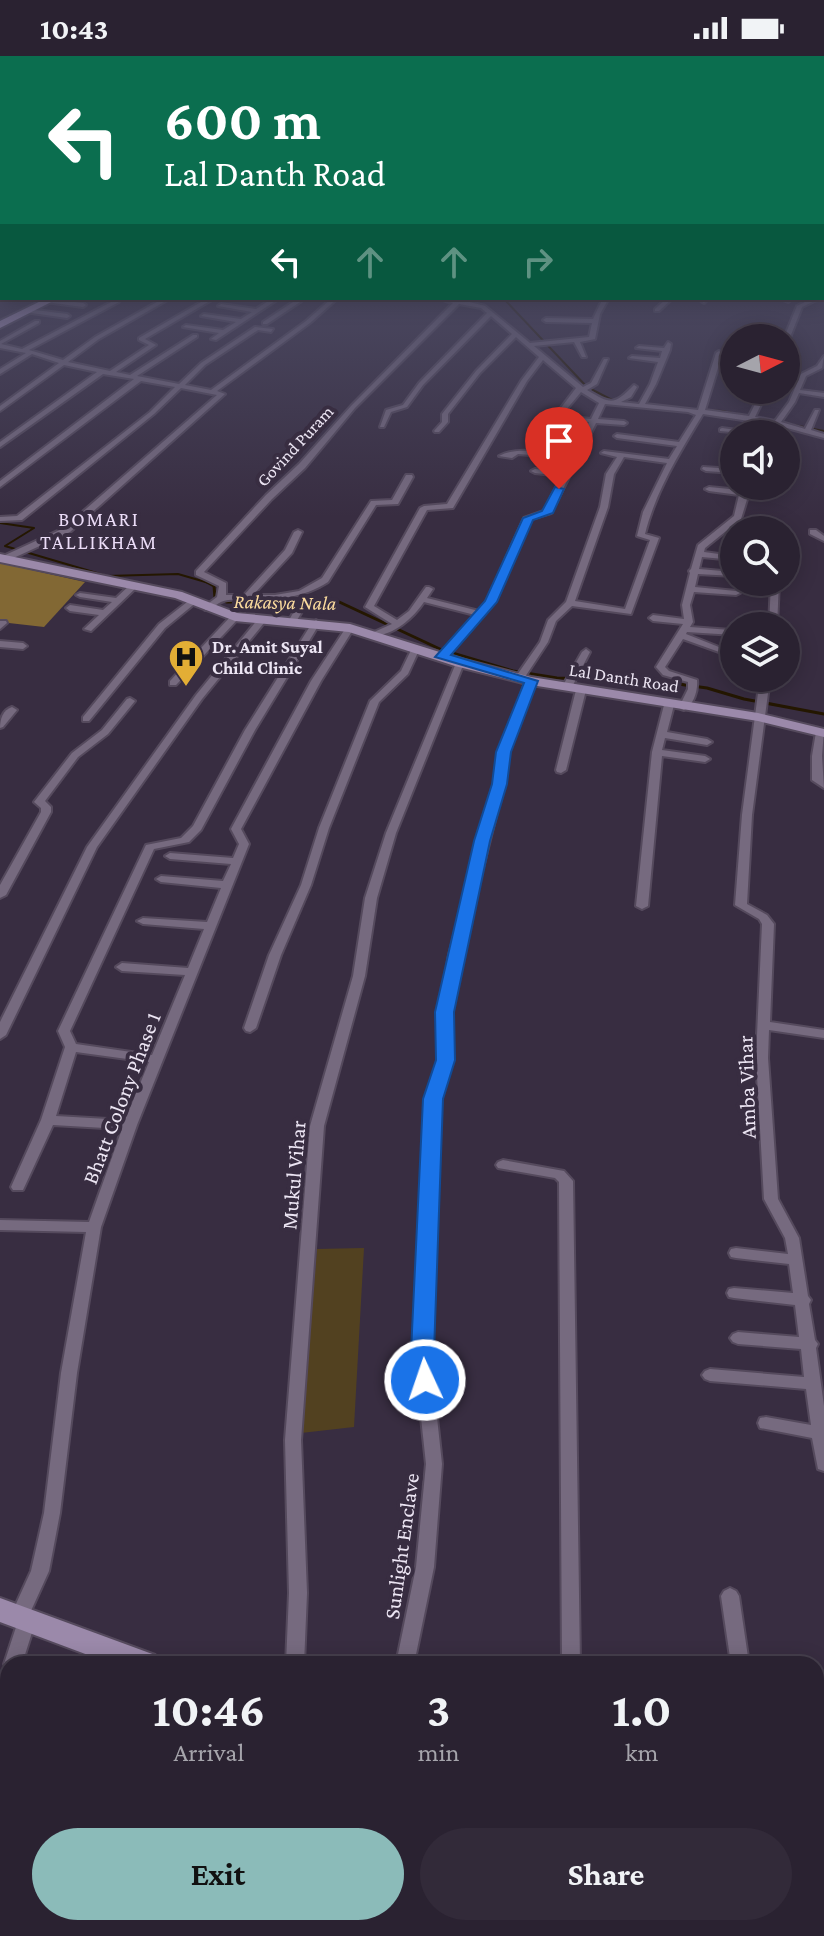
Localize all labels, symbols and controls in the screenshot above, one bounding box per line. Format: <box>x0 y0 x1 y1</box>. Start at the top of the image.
text: 10:43 <box>40 12 108 45</box>
icon: left <box>32 88 136 192</box>
text: 600 m <box>164 89 321 151</box>
text: Lal Danth Road <box>164 154 386 194</box>
icon: left <box>264 240 308 284</box>
icon: ahead <box>348 240 392 284</box>
icon: ahead <box>432 240 476 284</box>
icon: right <box>516 240 560 284</box>
north arrow <box>720 324 800 404</box>
map controls <box>720 324 800 692</box>
street label: Govind Puram <box>252 401 338 491</box>
pin <box>525 407 593 489</box>
icon: arrive <box>537 419 581 463</box>
button: sound <box>720 420 800 500</box>
district label: BOMARI TALLIKHAM <box>40 508 158 553</box>
button: search <box>720 516 800 596</box>
water label: Rakasya Nala <box>233 590 336 615</box>
button: layers <box>720 612 800 692</box>
place label: Dr. Amit Suyal Child Clinic <box>212 637 323 678</box>
hospital icon: Dr. Amit Suyal Child Clinic <box>167 638 205 688</box>
street label: Lal Danth Road <box>568 659 681 697</box>
street label: Bhatt Colony Phase 1 <box>77 1009 166 1188</box>
street label: Amba Vihar <box>732 1035 761 1139</box>
street label: Mukul Vihar <box>276 1119 311 1231</box>
position arrow <box>383 1338 467 1422</box>
street label: Sunlight Enclave <box>379 1471 424 1621</box>
text: 10:46 <box>153 1683 265 1736</box>
text: 3 <box>427 1683 450 1736</box>
text: 1.0 <box>612 1683 671 1736</box>
text: Arrival <box>174 1738 244 1767</box>
text: min <box>418 1738 459 1767</box>
text: km <box>625 1738 658 1767</box>
button: Exit <box>32 1828 404 1920</box>
button: Share <box>420 1828 792 1920</box>

